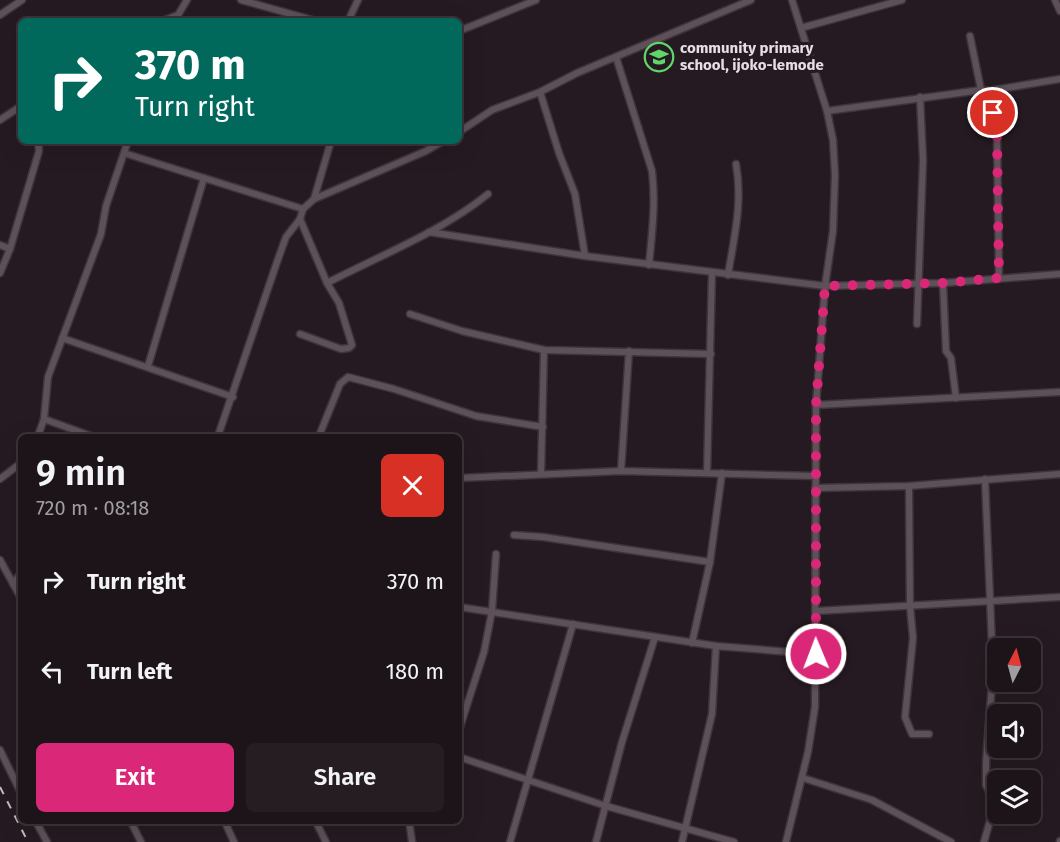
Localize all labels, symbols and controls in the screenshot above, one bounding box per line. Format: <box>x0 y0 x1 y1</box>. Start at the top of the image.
place label: community primary school, ijoko-lemode <box>680 39 824 74</box>
text: 370 m <box>135 40 246 90</box>
school or university icon: community primary school, ijoko-lemode <box>643 41 675 73</box>
icon: right <box>36 42 114 120</box>
pin <box>967 87 1018 138</box>
text: Turn right <box>135 91 255 123</box>
icon: arrive <box>976 96 1009 129</box>
text: 9 min <box>36 451 126 495</box>
button: close <box>381 454 444 517</box>
text: 720 m · 08:18 <box>36 496 149 520</box>
icon: right <box>36 565 69 598</box>
text: Turn right <box>87 568 186 595</box>
text: 370 m <box>387 568 444 595</box>
position arrow <box>784 622 848 686</box>
north arrow <box>987 638 1041 692</box>
map controls <box>987 638 1041 824</box>
icon: left <box>36 655 69 688</box>
text: Turn left <box>87 658 172 685</box>
text: 180 m <box>385 658 444 685</box>
button: sound <box>987 704 1041 758</box>
button: Exit <box>36 743 234 812</box>
button: Share <box>246 743 444 812</box>
button: layers <box>987 770 1041 824</box>

